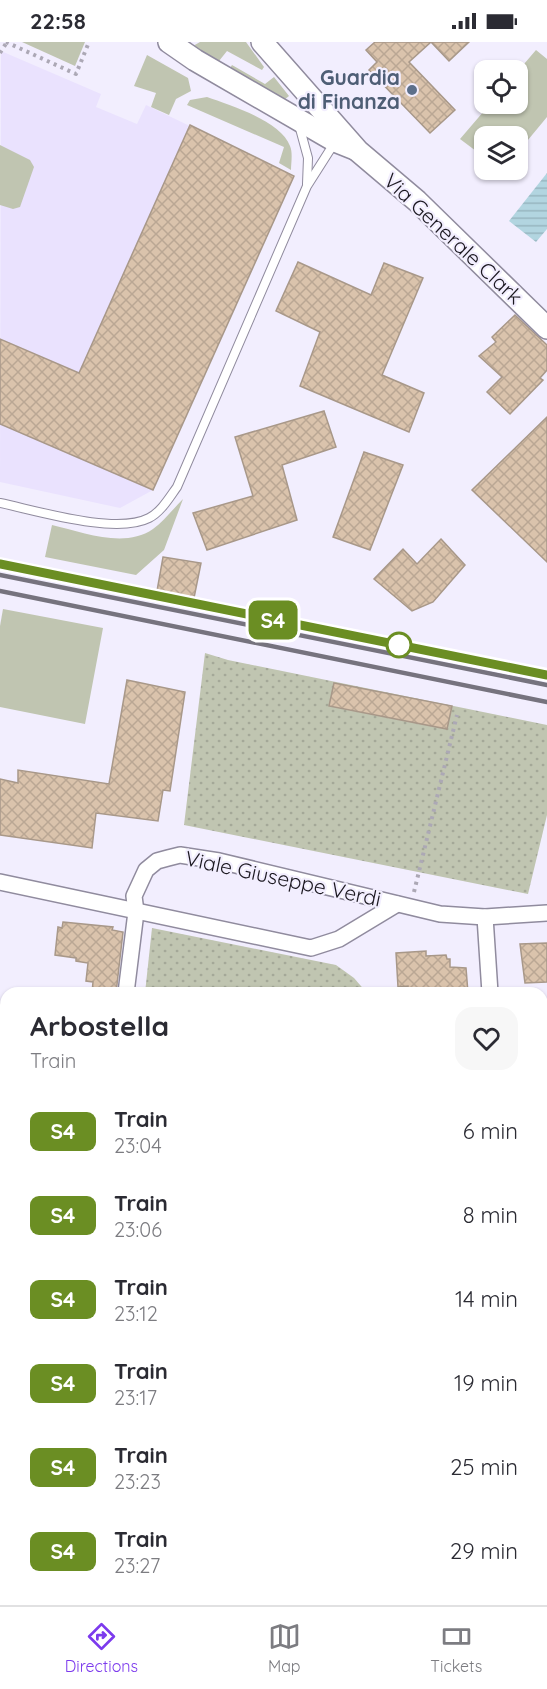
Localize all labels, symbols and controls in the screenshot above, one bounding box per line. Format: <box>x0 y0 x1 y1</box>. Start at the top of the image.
text: 22:58 <box>30 7 86 35</box>
map controls <box>474 60 528 180</box>
button: locate <box>474 60 528 114</box>
place label: Guardia di Finanza <box>298 64 400 114</box>
marker: Guardia di Finanza <box>405 83 419 97</box>
button: layers <box>474 126 528 180</box>
street label: Via Generale Clark <box>379 167 529 309</box>
line badge: S4 <box>246 600 300 640</box>
text: S4 <box>261 607 285 633</box>
unlabelled marker <box>386 632 412 658</box>
street label: Viale Giuseppe Verdi <box>183 845 383 911</box>
button: heart <box>455 1007 518 1070</box>
text: Arbostella <box>30 1008 169 1043</box>
text: Train <box>30 1048 76 1073</box>
text: Train <box>114 1105 168 1133</box>
text: 6 min <box>463 1117 518 1145</box>
text: S4 <box>51 1118 75 1144</box>
text: 23:04 <box>114 1133 162 1158</box>
text: Train <box>114 1189 168 1217</box>
text: 8 min <box>463 1201 518 1229</box>
text: S4 <box>51 1202 75 1228</box>
text: 23:06 <box>114 1217 162 1242</box>
text: Train <box>114 1273 168 1301</box>
text: 14 min <box>455 1285 518 1313</box>
text: S4 <box>51 1286 75 1312</box>
text: 23:12 <box>114 1301 158 1326</box>
text: Train <box>114 1357 168 1385</box>
text: 19 min <box>454 1369 518 1397</box>
text: S4 <box>51 1370 75 1396</box>
text: 23:17 <box>114 1385 157 1410</box>
text: Train <box>114 1441 168 1469</box>
text: 25 min <box>450 1453 518 1481</box>
text: S4 <box>51 1454 75 1480</box>
text: 23:23 <box>114 1469 161 1494</box>
text: Train <box>114 1525 168 1553</box>
text: 29 min <box>450 1537 518 1565</box>
text: S4 <box>51 1538 75 1564</box>
text: 23:27 <box>114 1553 160 1578</box>
tab: Directions <box>65 1620 138 1676</box>
tab: Map <box>268 1620 301 1676</box>
tab: Tickets <box>430 1620 482 1676</box>

